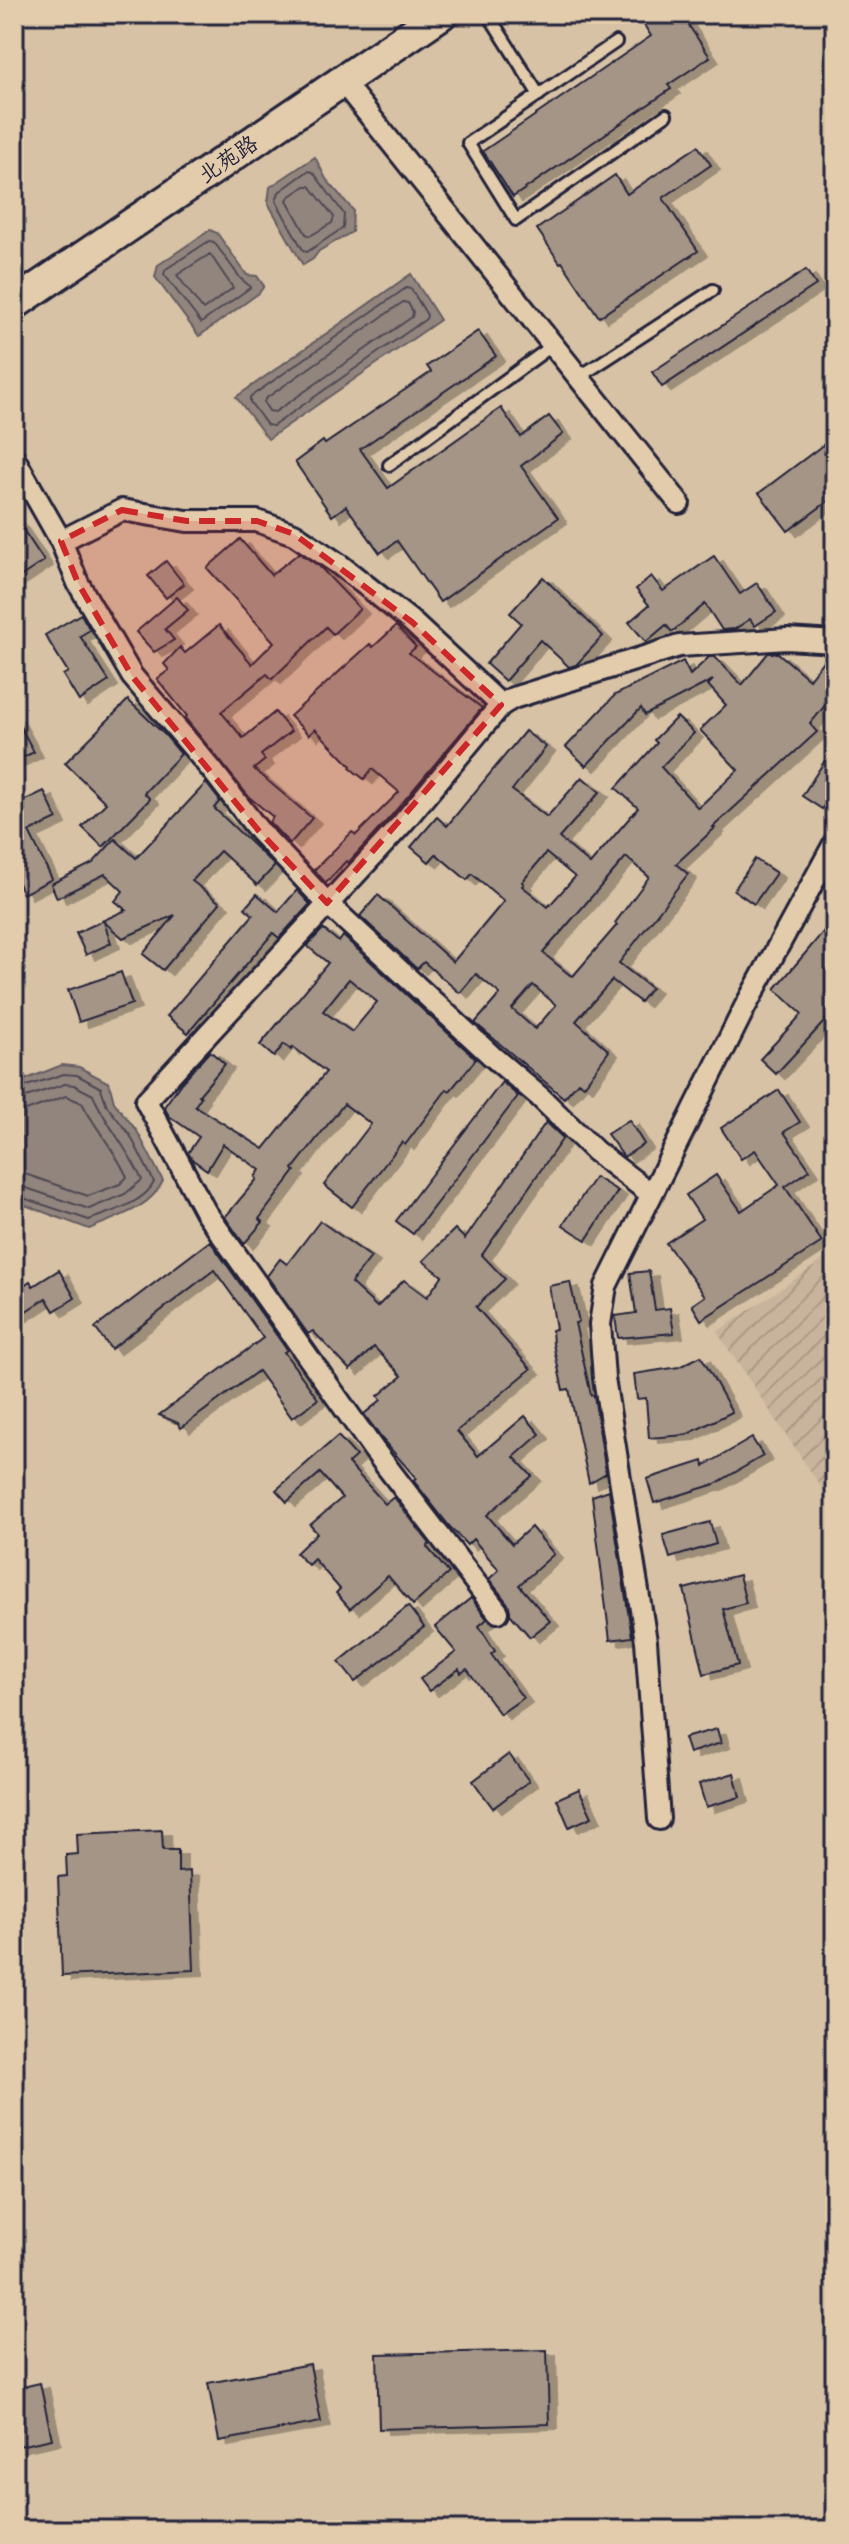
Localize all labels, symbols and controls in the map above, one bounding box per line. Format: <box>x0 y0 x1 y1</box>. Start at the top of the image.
street label: 北苑路 <box>190 124 266 194</box>

